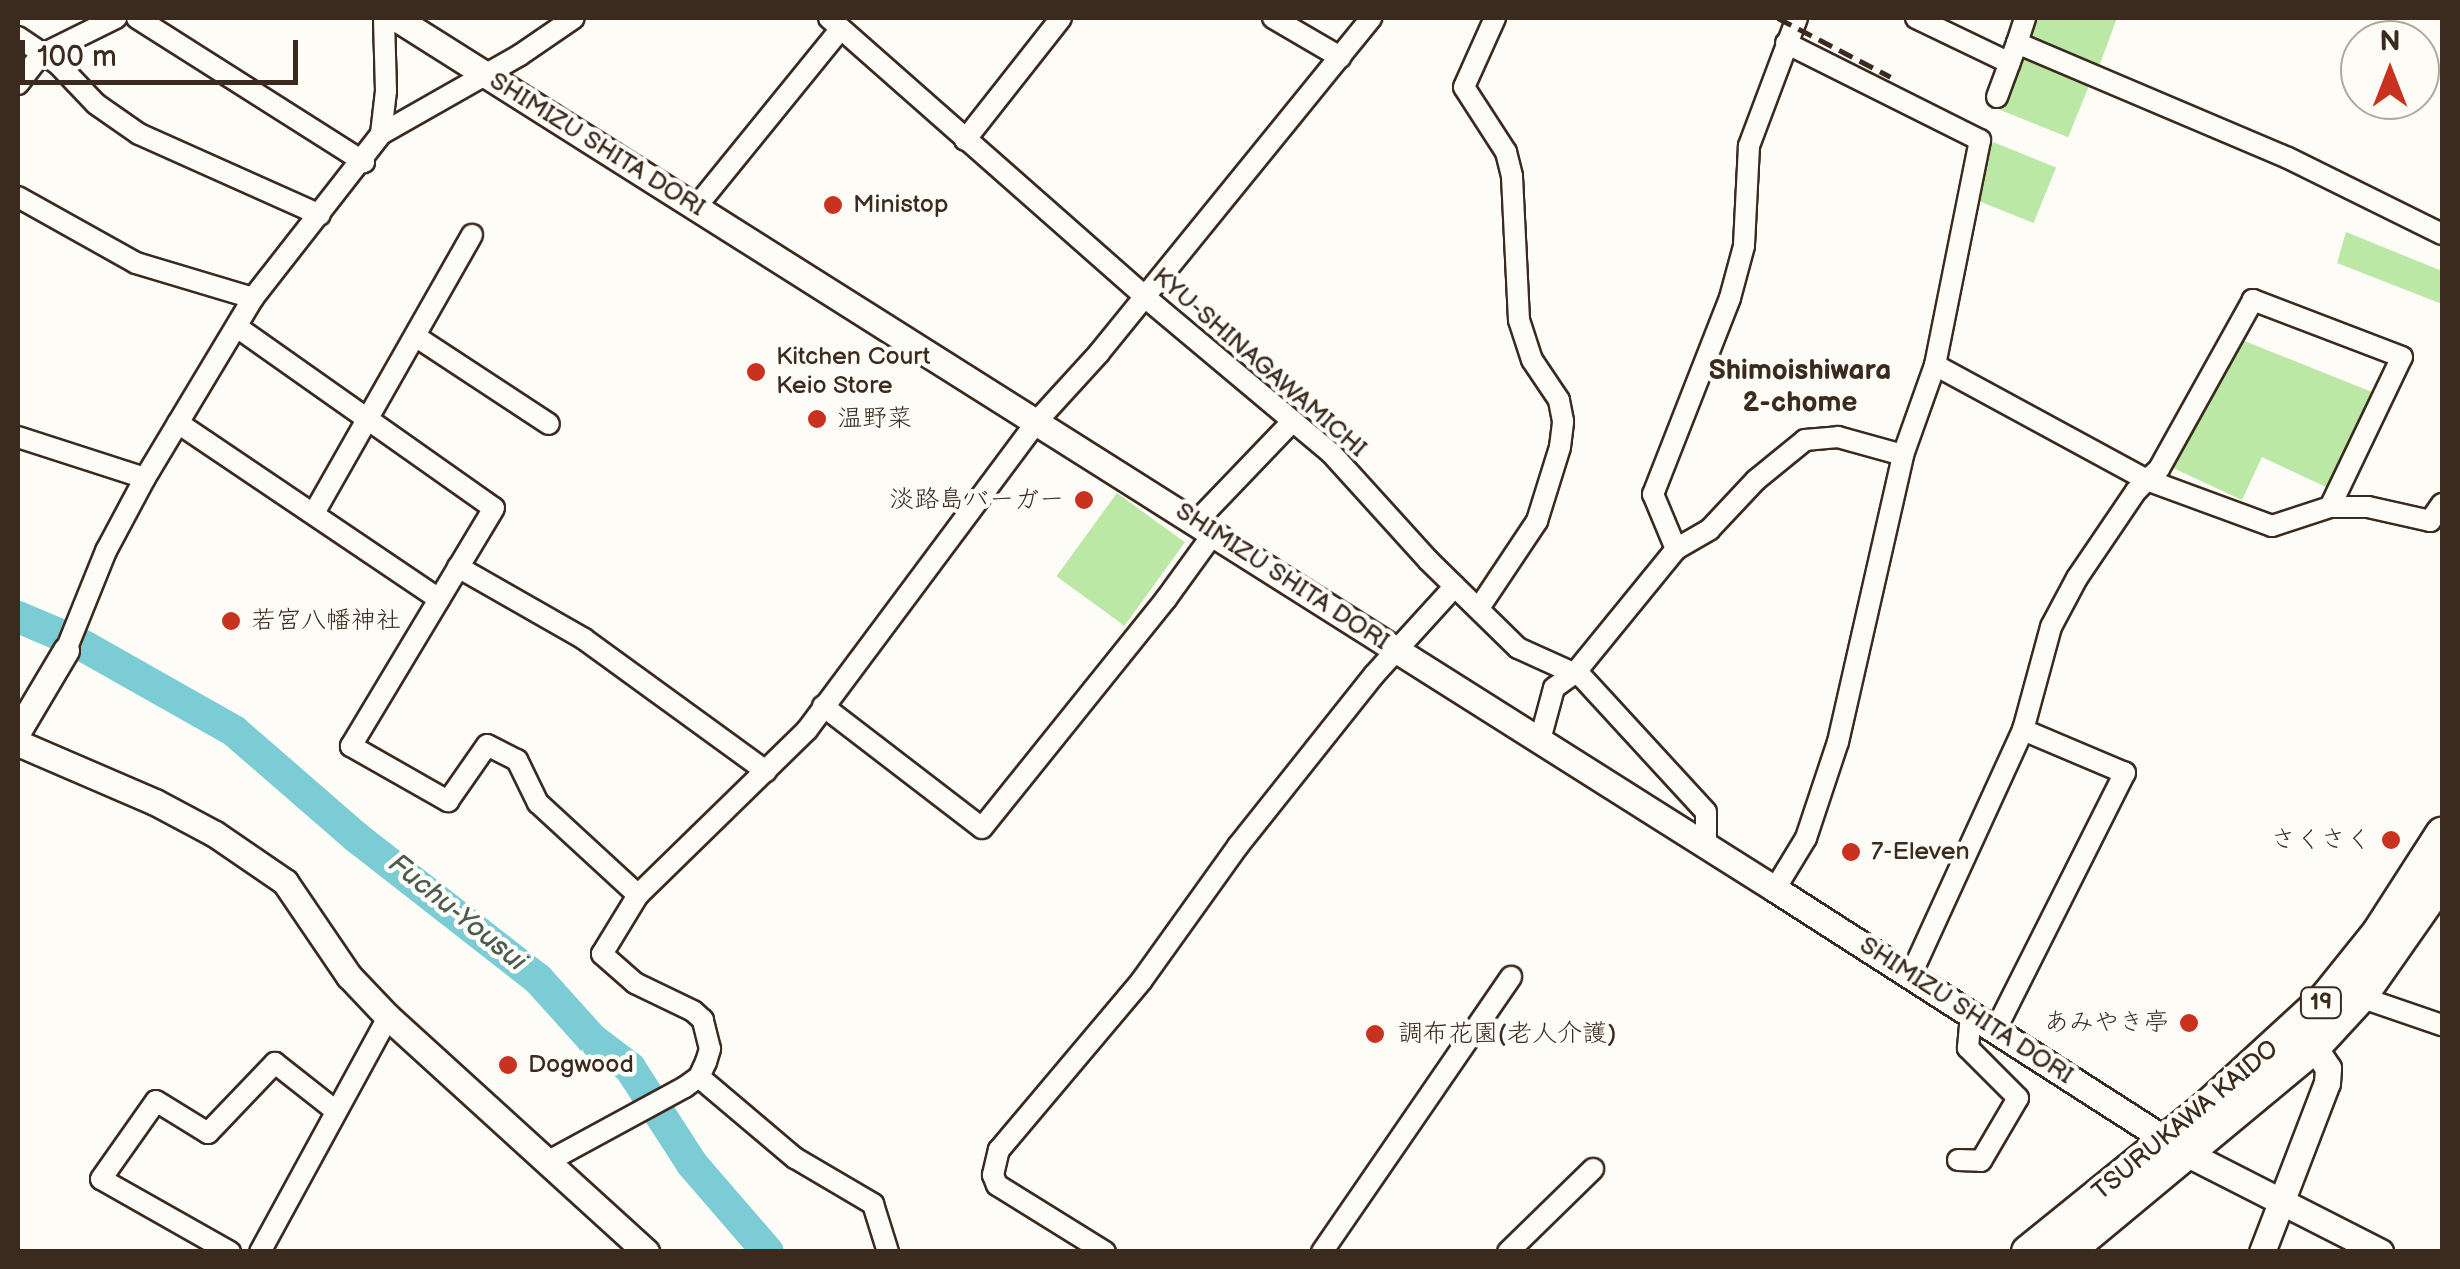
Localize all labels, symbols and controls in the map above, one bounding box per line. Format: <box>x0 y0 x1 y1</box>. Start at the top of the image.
scale bar <box>25 20 302 82</box>
north arrow <box>2340 20 2440 120</box>
text: N <box>2379 25 2401 58</box>
text: 100 m <box>37 39 117 75</box>
street label: SHIMIZU SHITA DORI <box>483 66 711 224</box>
place label: Ministop <box>853 190 948 220</box>
marker: Ministop <box>822 194 844 216</box>
street label: KYU-SHINAGAWAMICHI <box>1146 262 1372 464</box>
place label: Kitchen Court Keio Store <box>776 343 930 402</box>
district label: Shimoishiwara 2-chome <box>1709 354 1891 420</box>
marker: Kitchen Court Keio Store <box>745 361 767 383</box>
place label: 温野菜 <box>837 404 912 434</box>
marker: 温野菜 <box>806 408 828 430</box>
place label: 淡路島バーガー <box>889 485 1064 515</box>
marker: 淡路島バーガー <box>1073 489 1095 511</box>
street label: SHIMIZU SHITA DORI <box>1169 497 1395 657</box>
place label: 若宮八幡神社 <box>251 606 401 636</box>
marker: 若宮八幡神社 <box>220 610 242 632</box>
place label: さくさく <box>2271 825 2371 855</box>
marker: さくさく <box>2380 829 2402 851</box>
place label: 7-Eleven <box>1871 837 1970 867</box>
marker: 7-Eleven <box>1840 841 1862 863</box>
water label: Fuchu-Yousui <box>381 847 533 979</box>
street label: SHIMIZU SHITA DORI <box>1853 931 2079 1091</box>
road number: 19 <box>2298 986 2344 1020</box>
place label: あみやき亭 <box>2044 1008 2169 1038</box>
marker: あみやき亭 <box>2178 1012 2200 1034</box>
place label: 調布花園(老人介護) <box>1398 1019 1616 1049</box>
marker: 調布花園(老人介護) <box>1362 1021 1388 1047</box>
street label: TSURUKAWA KAIDO <box>2087 1034 2285 1208</box>
place label: Dogwood <box>528 1050 634 1080</box>
marker: Dogwood <box>497 1054 519 1076</box>

